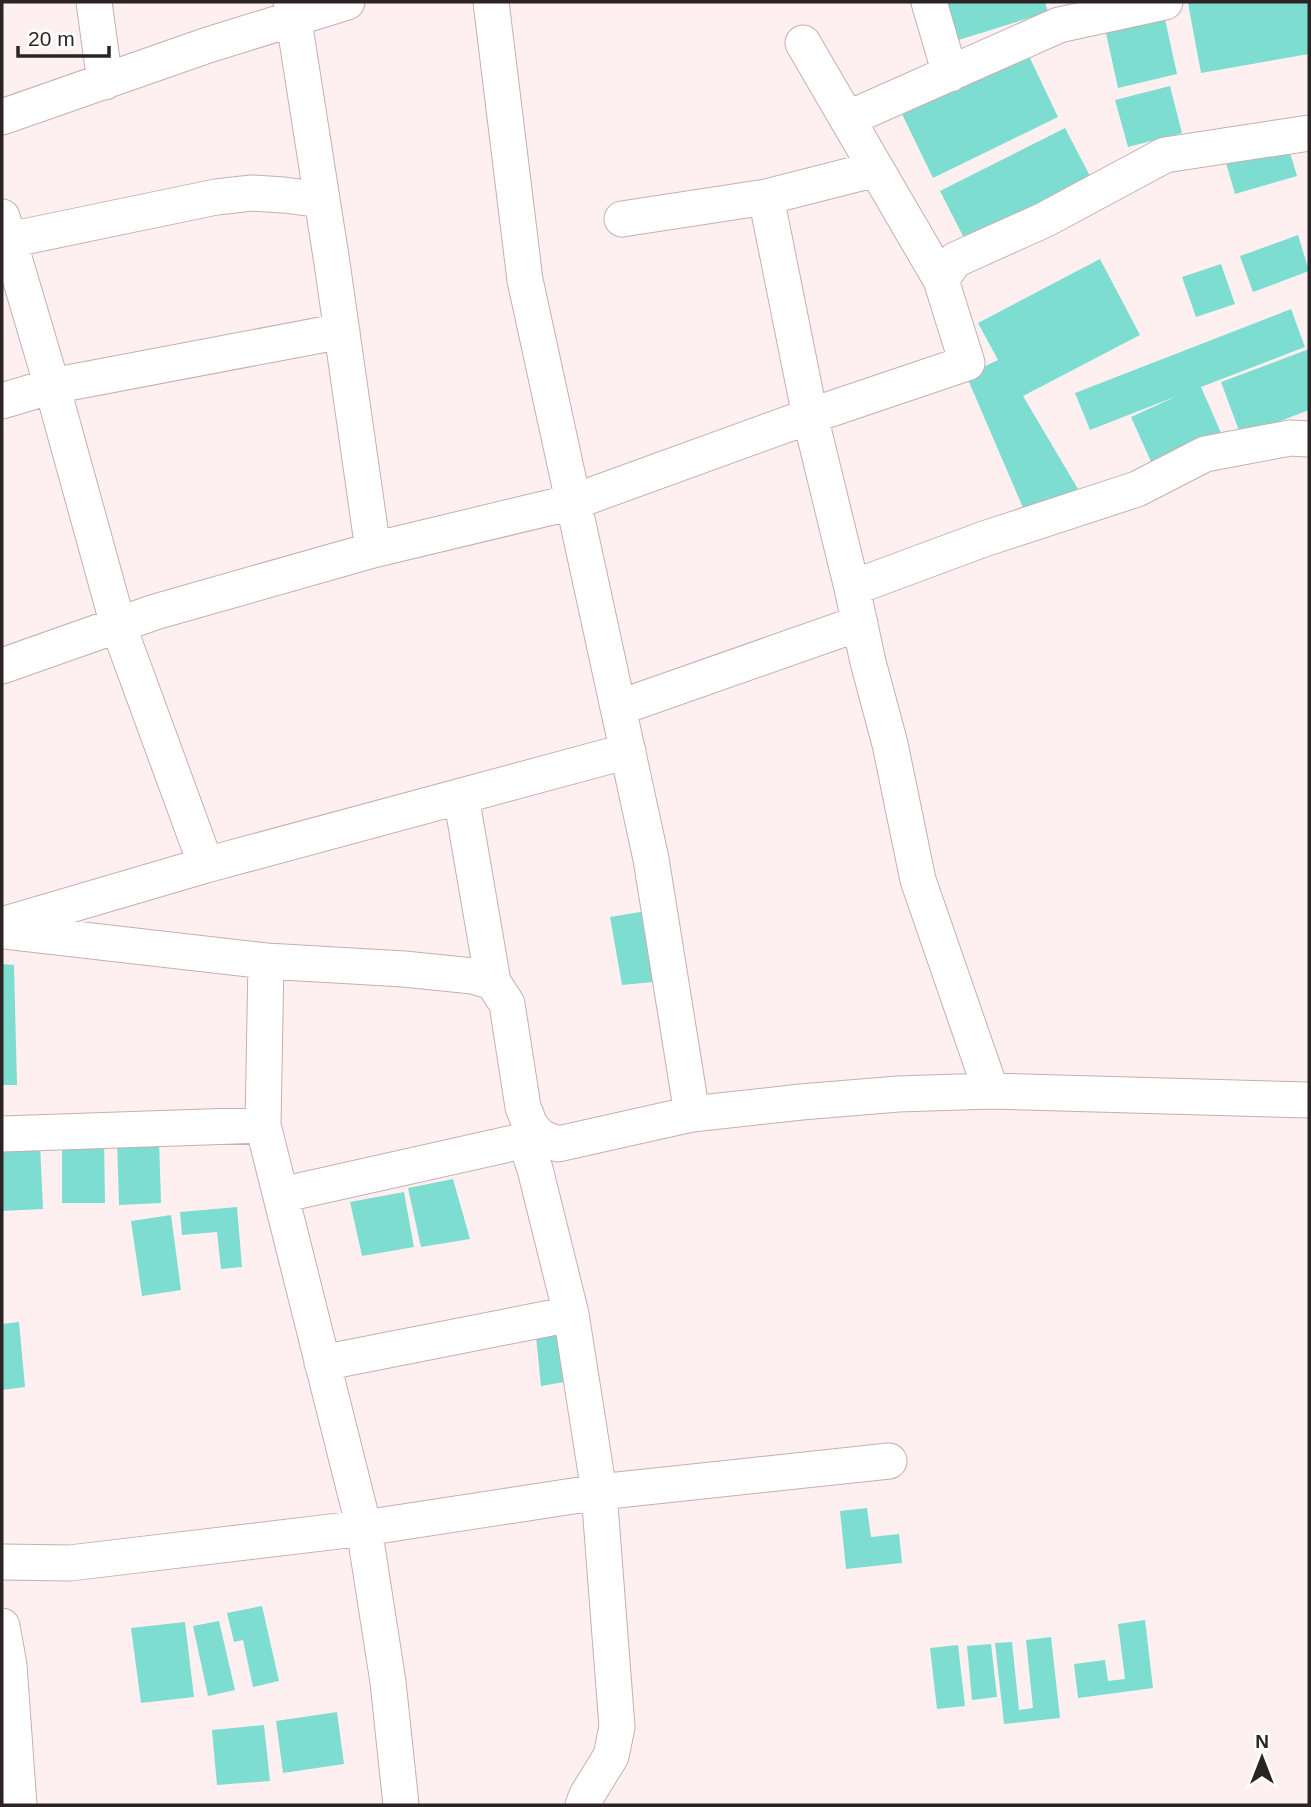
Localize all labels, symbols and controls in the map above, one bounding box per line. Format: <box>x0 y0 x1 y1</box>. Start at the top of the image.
scale bar <box>18 14 108 58</box>
text: 20 m <box>28 27 75 50</box>
north arrow <box>1227 1723 1297 1793</box>
text: N <box>1255 1731 1269 1752</box>

